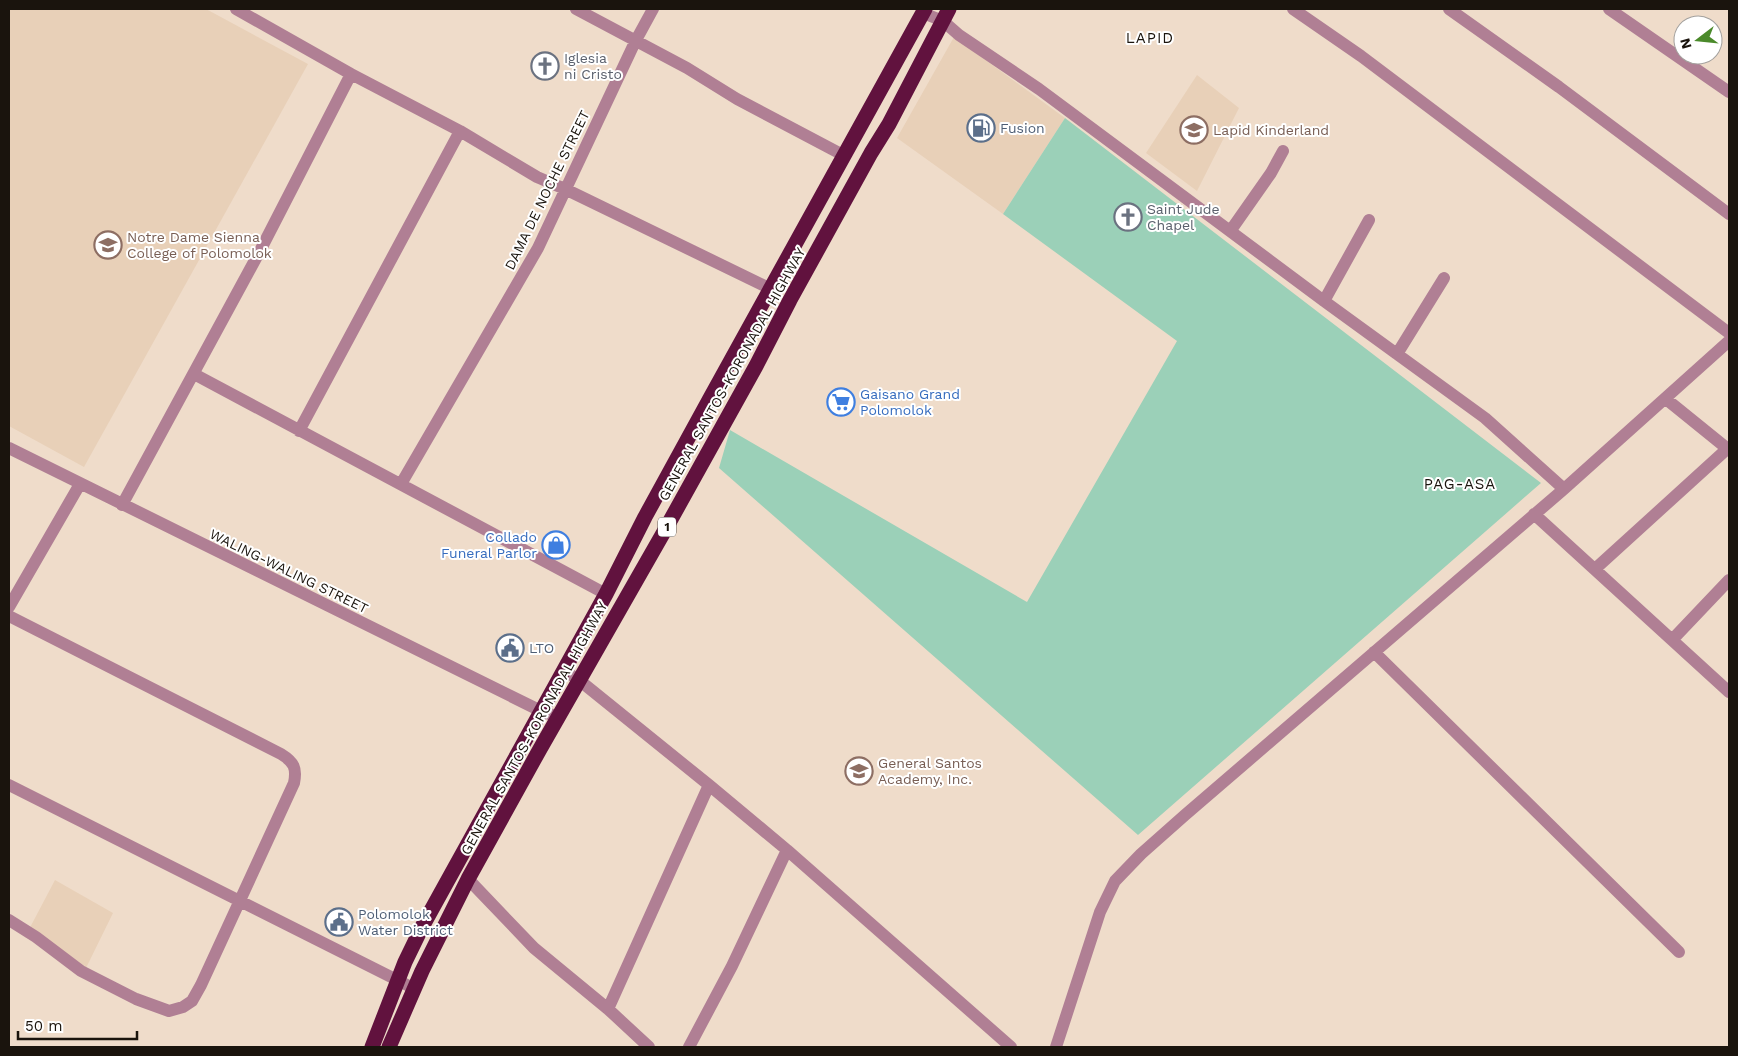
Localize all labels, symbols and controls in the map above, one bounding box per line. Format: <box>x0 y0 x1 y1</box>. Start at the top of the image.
north arrow <box>1673 15 1723 65</box>
district label: LAPID <box>1126 29 1174 47</box>
text: N <box>1676 36 1695 51</box>
place label: Iglesia ni Cristo <box>564 50 622 82</box>
church icon: Iglesia ni Cristo <box>530 51 560 81</box>
street label: DAMA DE NOCHE STREET <box>501 107 593 272</box>
fuel station icon: Fusion <box>966 113 996 143</box>
school or university icon: Lapid Kinderland <box>1179 115 1209 145</box>
place label: Fusion <box>1000 120 1045 136</box>
place label: Lapid Kinderland <box>1213 122 1329 138</box>
place label: Saint Jude Chapel <box>1147 201 1220 233</box>
church icon: Saint Jude Chapel <box>1113 202 1143 232</box>
place label: Notre Dame Sienna College of Polomolok <box>127 229 272 261</box>
school or university icon: Notre Dame Sienna College of Polomolok <box>93 230 123 260</box>
street label: GENERAL SANTOS-KORONADAL HIGHWAY <box>655 245 809 503</box>
place label: Gaisano Grand Polomolok <box>860 386 960 418</box>
supermarket icon: Gaisano Grand Polomolok <box>826 387 856 417</box>
district label: PAG-ASA <box>1424 475 1496 493</box>
road number: 1 <box>658 518 676 536</box>
street label: WALING-WALING STREET <box>207 526 371 617</box>
place label: Collado Funeral Parlor <box>441 529 537 561</box>
shop icon: Collado Funeral Parlor <box>541 530 571 560</box>
street label: GENERAL SANTOS-KORONADAL HIGHWAY <box>457 599 611 857</box>
public building icon: LTO <box>495 633 525 663</box>
place label: LTO <box>529 640 554 656</box>
place label: General Santos Academy, Inc. <box>878 755 982 787</box>
school or university icon: General Santos Academy, Inc. <box>844 756 874 786</box>
place label: Polomolok Water District <box>358 906 453 938</box>
public building icon: Polomolok Water District <box>324 907 354 937</box>
scale bar <box>18 1008 136 1040</box>
text: 50 m <box>25 1017 62 1035</box>

